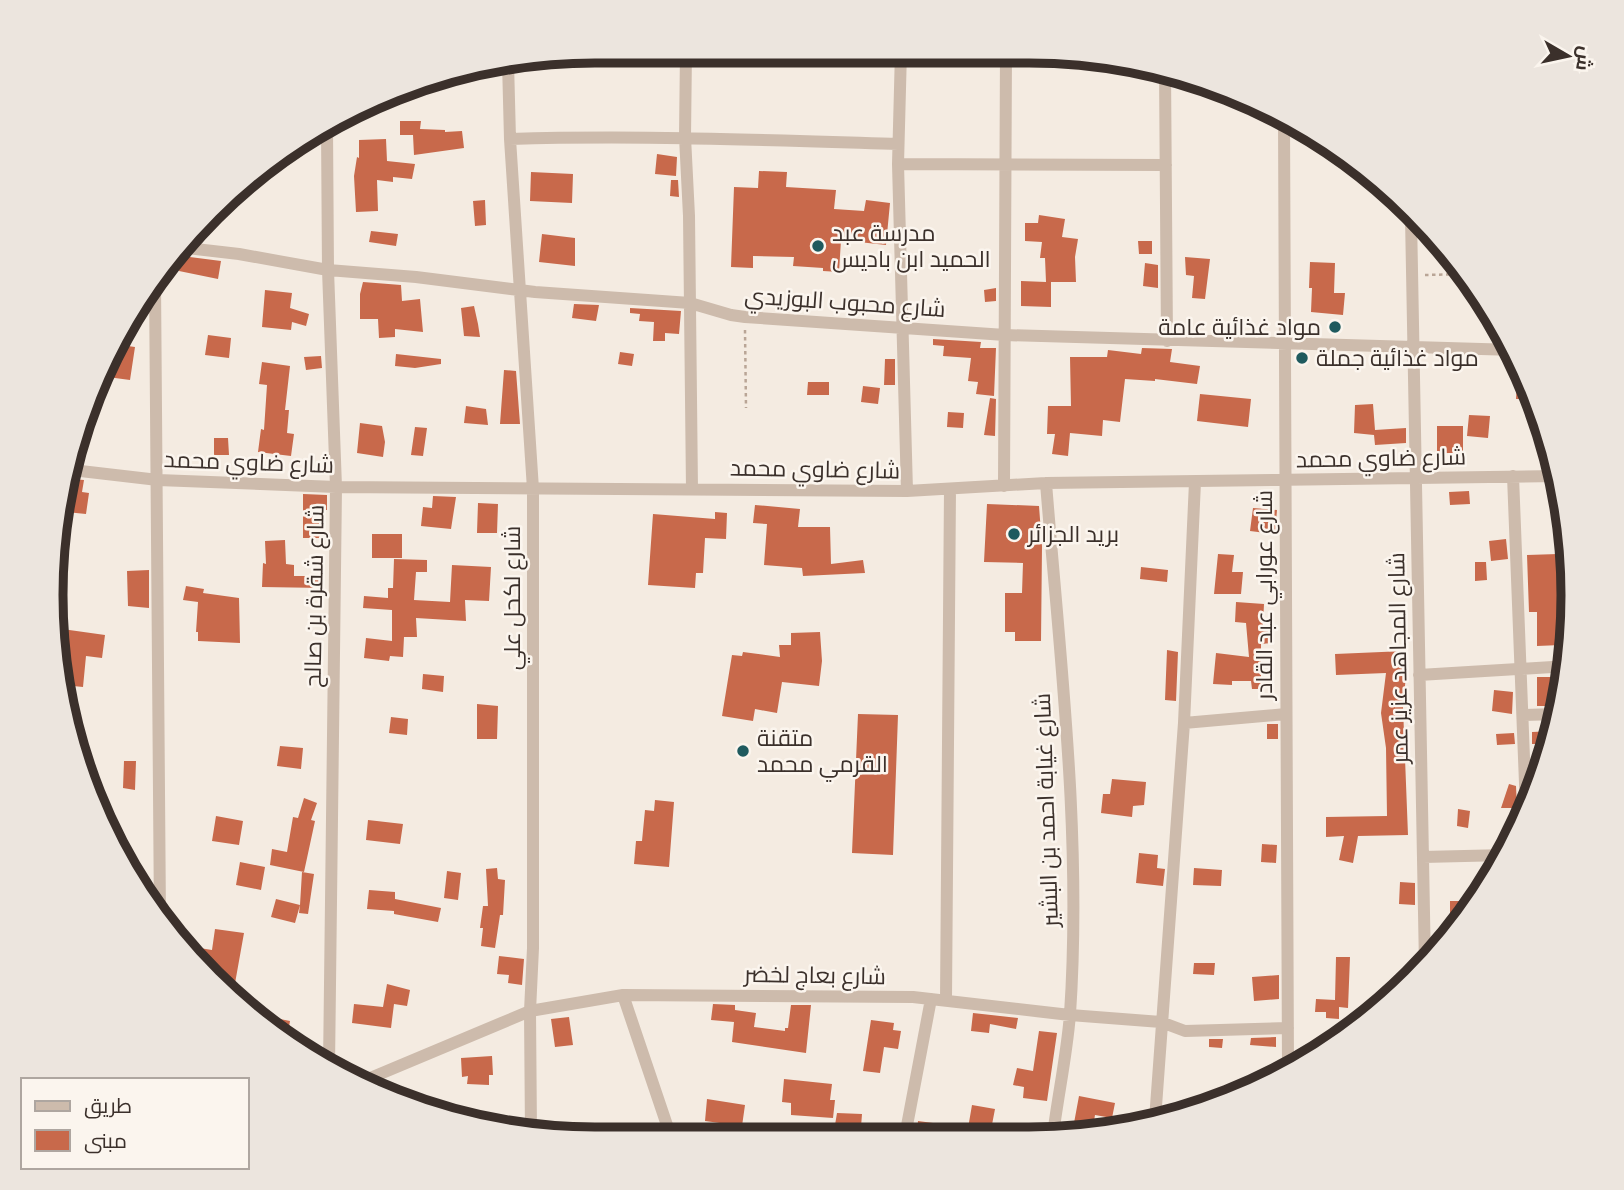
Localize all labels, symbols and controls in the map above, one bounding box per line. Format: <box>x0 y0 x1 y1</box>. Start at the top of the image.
north arrow <box>1533 21 1603 91</box>
text: ش <box>1571 45 1598 72</box>
place label: مدرسة عبد الحميد ابن باديس <box>832 220 991 273</box>
marker: مدرسة عبد الحميد ابن باديس <box>810 238 826 254</box>
street label: شارع محبوب البوزيدي <box>743 282 946 327</box>
place label: مواد غذائية عامة <box>1158 314 1321 341</box>
marker: مواد غذائية عامة <box>1327 319 1343 335</box>
place label: مواد غذائية جملة <box>1316 345 1479 372</box>
marker: مواد غذائية جملة <box>1294 350 1310 366</box>
street label: شارع ضاوي محمد <box>1296 444 1466 477</box>
street label: شارع ضاوي محمد <box>163 446 335 483</box>
street label: شارع ضاوي محمد <box>730 455 900 488</box>
street label: شارع عورابي عبد القادر <box>1251 490 1282 702</box>
street label: شارع شقرة بن صالح <box>299 504 332 688</box>
place label: بريد الجزائر <box>1026 521 1119 548</box>
street label: شارع لكحل علي <box>499 526 530 670</box>
marker: بريد الجزائر <box>1006 526 1022 542</box>
street label: شارع المجاهد عزيز عمر <box>1383 552 1416 766</box>
street label: شارع غيابة احمد بن البشير <box>1029 693 1066 929</box>
place label: متقنة القرمي محمد <box>757 725 888 782</box>
marker: متقنة القرمي محمد <box>735 743 751 759</box>
street label: شارع بعاج لخضر <box>742 961 886 992</box>
legend <box>21 1078 248 1169</box>
text: طريق <box>84 1094 132 1119</box>
text: مبنى <box>84 1129 127 1154</box>

